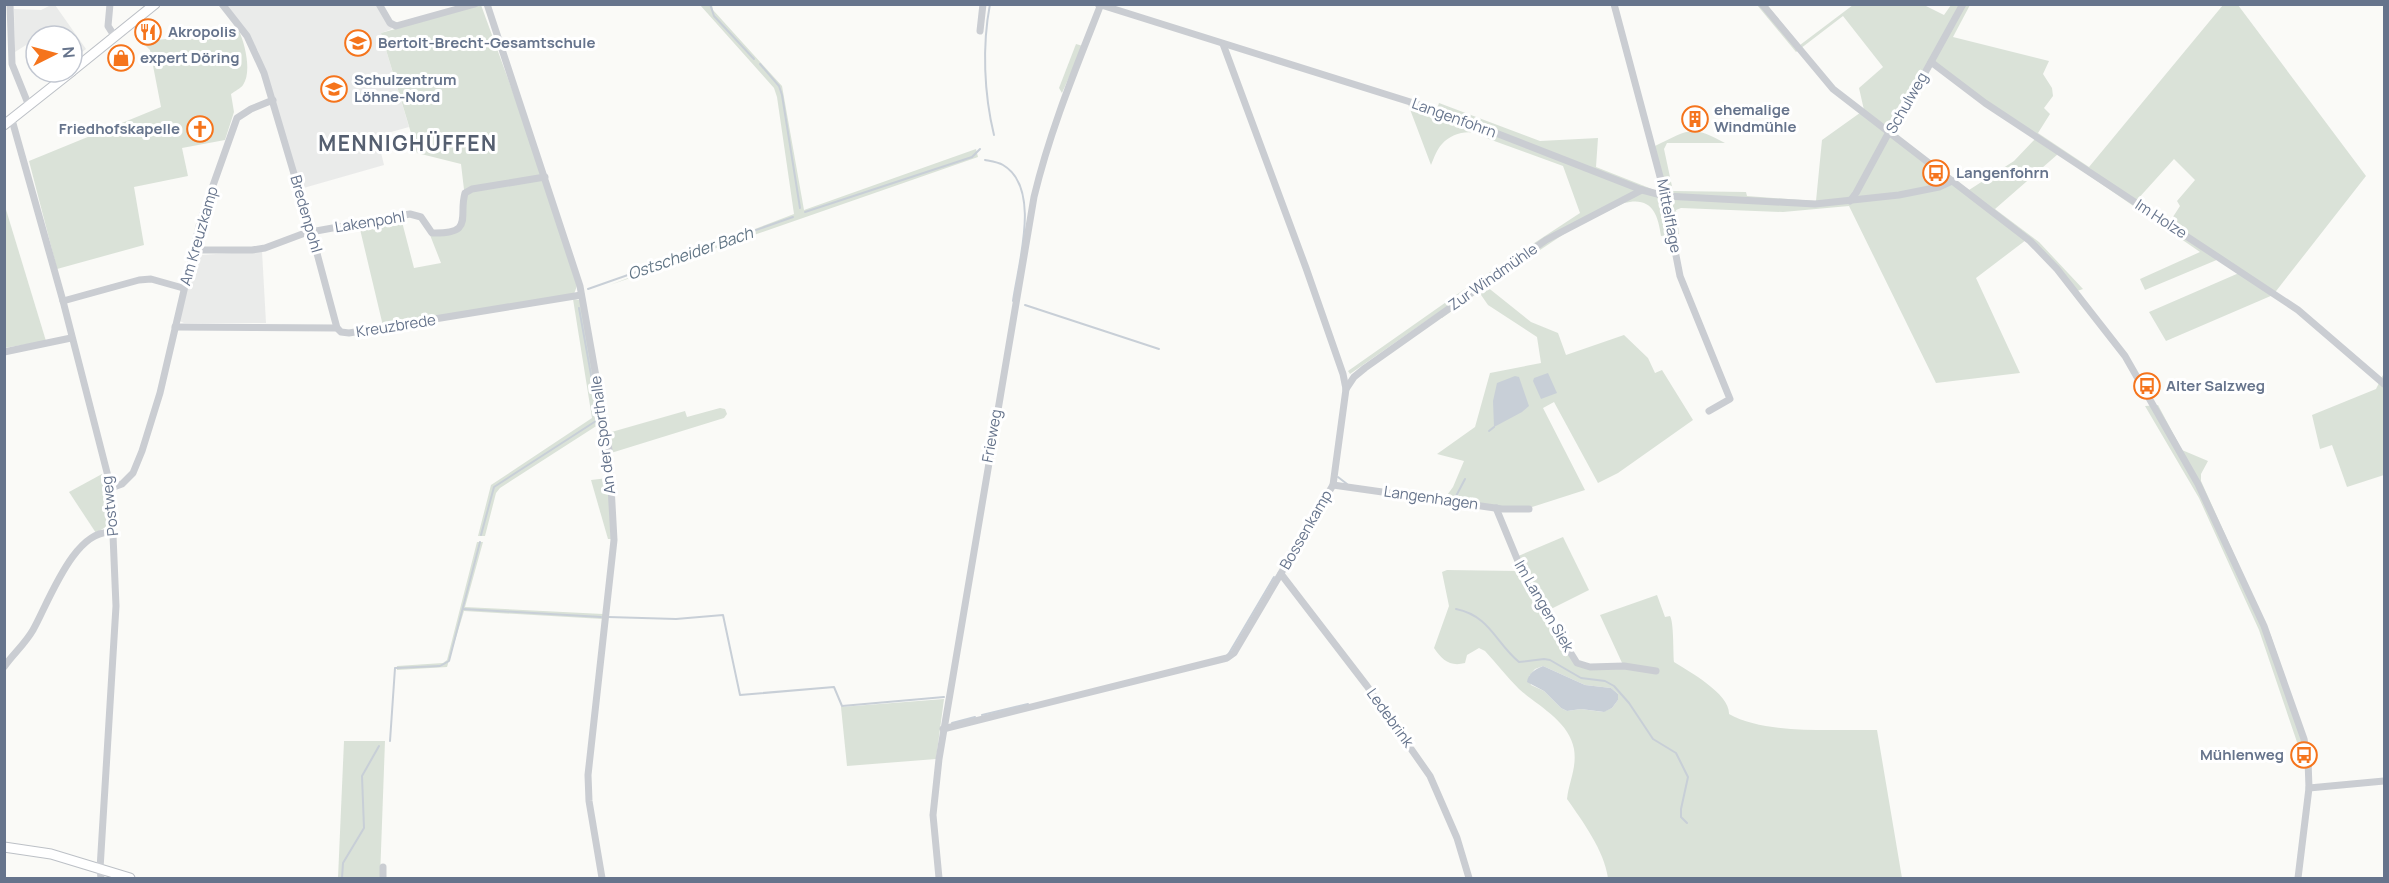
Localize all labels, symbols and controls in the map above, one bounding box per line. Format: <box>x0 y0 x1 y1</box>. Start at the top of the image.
restaurant icon: Akropolis <box>133 17 163 47</box>
place label: Akropolis <box>168 21 236 42</box>
north arrow <box>24 24 84 84</box>
school or university icon: Bertolt-Brecht-Gesamtschule <box>343 28 373 58</box>
place label: Bertolt-Brecht-Gesamtschule <box>378 32 595 53</box>
shop icon: expert Döring <box>106 43 136 73</box>
text: N <box>57 46 80 59</box>
place label: expert Döring <box>140 47 239 68</box>
street label: Schulweg <box>1881 68 1933 137</box>
place label: Schulzentrum Löhne-Nord <box>354 69 456 107</box>
school or university icon: Schulzentrum Löhne-Nord <box>319 74 349 104</box>
street label: Langenfohrn <box>1409 93 1499 143</box>
place label: ehemalige Windmühle <box>1714 99 1797 137</box>
building icon: ehemalige Windmühle <box>1680 104 1710 134</box>
church icon: Friedhofskapelle <box>185 114 215 144</box>
place label: Friedhofskapelle <box>59 118 180 139</box>
district label: MENNIGHÜFFEN <box>318 129 498 157</box>
bus stop icon: Langenfohrn <box>1921 158 1951 188</box>
place label: Langenfohrn <box>1956 162 2049 183</box>
street label: Bredenpohl <box>285 173 328 255</box>
street label: Mittelflage <box>1652 177 1687 255</box>
street label: Am Kreuzkamp <box>174 184 223 288</box>
street label: Im Holze <box>2131 194 2191 243</box>
street label: Lakenpohl <box>333 206 407 237</box>
water label: Ostscheider Bach <box>624 221 756 285</box>
street label: Zur Windmühle <box>1444 238 1542 315</box>
street label: Kreuzbrede <box>355 309 437 342</box>
bus stop icon: Alter Salzweg <box>2132 371 2162 401</box>
street label: An der Sporthalle <box>585 375 620 495</box>
place label: Alter Salzweg <box>2166 375 2265 396</box>
street label: Frieweg <box>976 408 1007 464</box>
street label: Postweg <box>96 475 123 537</box>
street label: Langenhagen <box>1383 481 1480 515</box>
street label: Bossenkamp <box>1274 486 1337 573</box>
street label: Im Langen Siek <box>1510 556 1579 656</box>
street label: Ledebrink <box>1362 684 1419 752</box>
bus stop icon: Mühlenweg <box>2289 740 2319 770</box>
place label: Mühlenweg <box>2200 744 2284 765</box>

